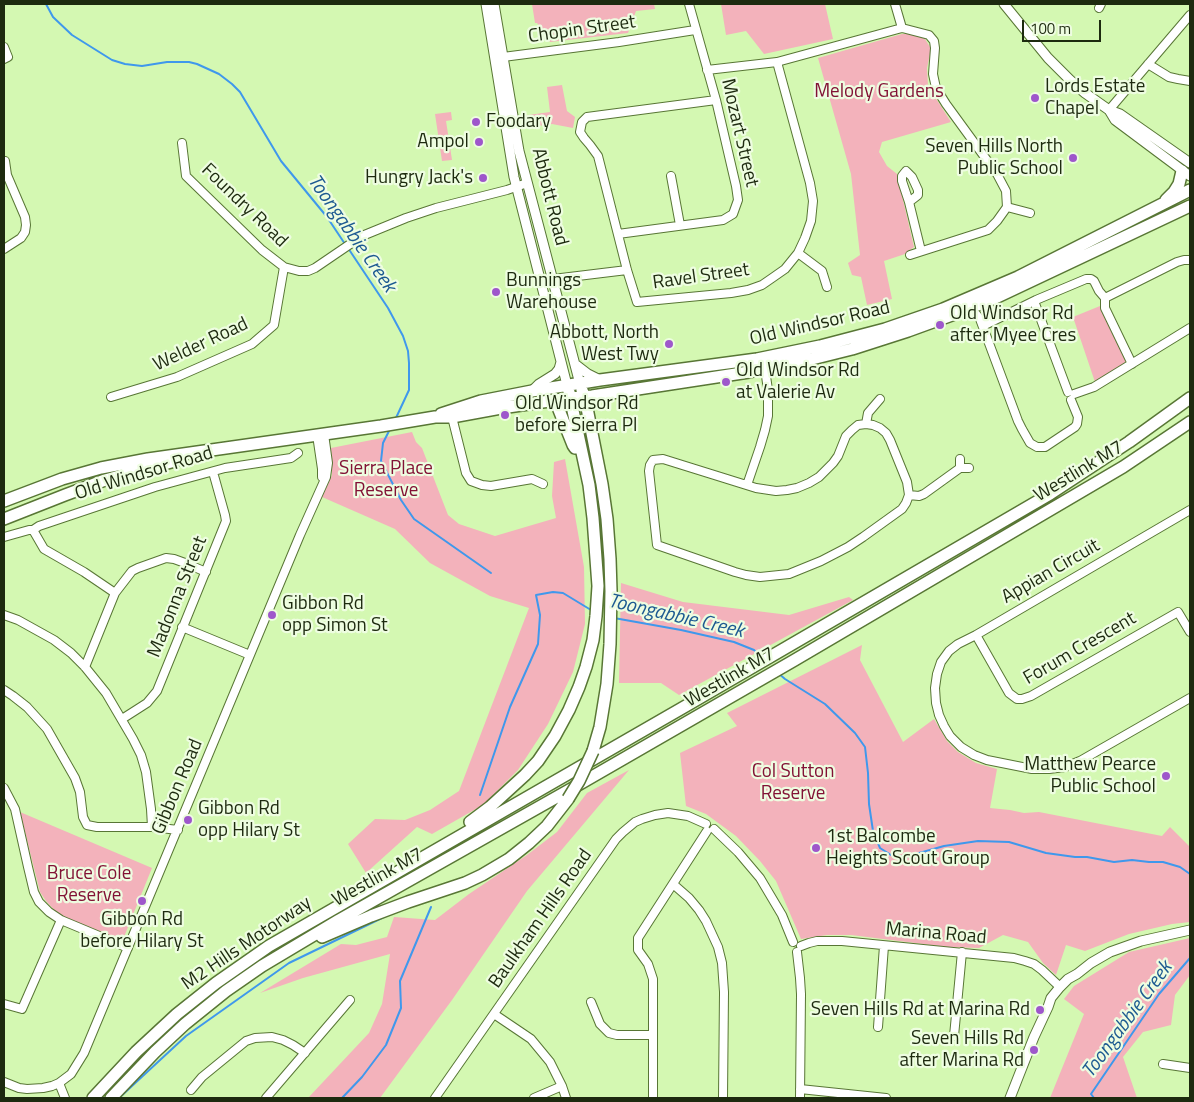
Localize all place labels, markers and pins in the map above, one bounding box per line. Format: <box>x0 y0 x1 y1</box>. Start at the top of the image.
place label: Lords Estate Chapel <box>1045 76 1145 120</box>
marker: Lords Estate Chapel <box>1029 92 1041 104</box>
place label: Foodary <box>486 111 551 133</box>
marker: Foodary <box>470 116 482 128</box>
place label: Ampol <box>417 131 469 153</box>
marker: Ampol <box>473 136 485 148</box>
place label: Seven Hills North Public School <box>925 136 1063 180</box>
marker: Seven Hills North Public School <box>1067 152 1079 164</box>
place label: Hungry Jack's <box>365 167 473 189</box>
marker: Hungry Jack's <box>477 172 489 184</box>
place label: Bunnings Warehouse <box>506 270 597 314</box>
marker: Bunnings Warehouse <box>490 286 502 298</box>
place label: Old Windsor Rd after Myee Cres <box>950 303 1076 347</box>
marker: Old Windsor Rd after Myee Cres <box>934 319 946 331</box>
place label: Abbott, North West Twy <box>550 322 659 366</box>
marker: Abbott, North West Twy <box>663 338 675 350</box>
place label: Old Windsor Rd at Valerie Av <box>736 360 860 404</box>
marker: Old Windsor Rd at Valerie Av <box>720 376 732 388</box>
place label: Old Windsor Rd before Sierra Pl <box>515 393 639 437</box>
marker: Old Windsor Rd before Sierra Pl <box>499 409 511 421</box>
place label: Gibbon Rd opp Simon St <box>282 593 388 637</box>
marker: Gibbon Rd opp Simon St <box>266 609 278 621</box>
place label: Matthew Pearce Public School <box>1024 754 1156 798</box>
marker: Matthew Pearce Public School <box>1160 770 1172 782</box>
place label: Gibbon Rd opp Hilary St <box>198 798 300 842</box>
marker: Gibbon Rd opp Hilary St <box>182 814 194 826</box>
place label: 1st Balcombe Heights Scout Group <box>826 826 990 870</box>
marker: 1st Balcombe Heights Scout Group <box>810 842 822 854</box>
marker: Gibbon Rd before Hilary St <box>136 895 148 907</box>
place label: Gibbon Rd before Hilary St <box>80 909 204 953</box>
place label: Seven Hills Rd at Marina Rd <box>811 999 1030 1021</box>
marker: Seven Hills Rd at Marina Rd <box>1034 1004 1046 1016</box>
place label: Seven Hills Rd after Marina Rd <box>899 1028 1024 1072</box>
marker: Seven Hills Rd after Marina Rd <box>1028 1044 1040 1056</box>

